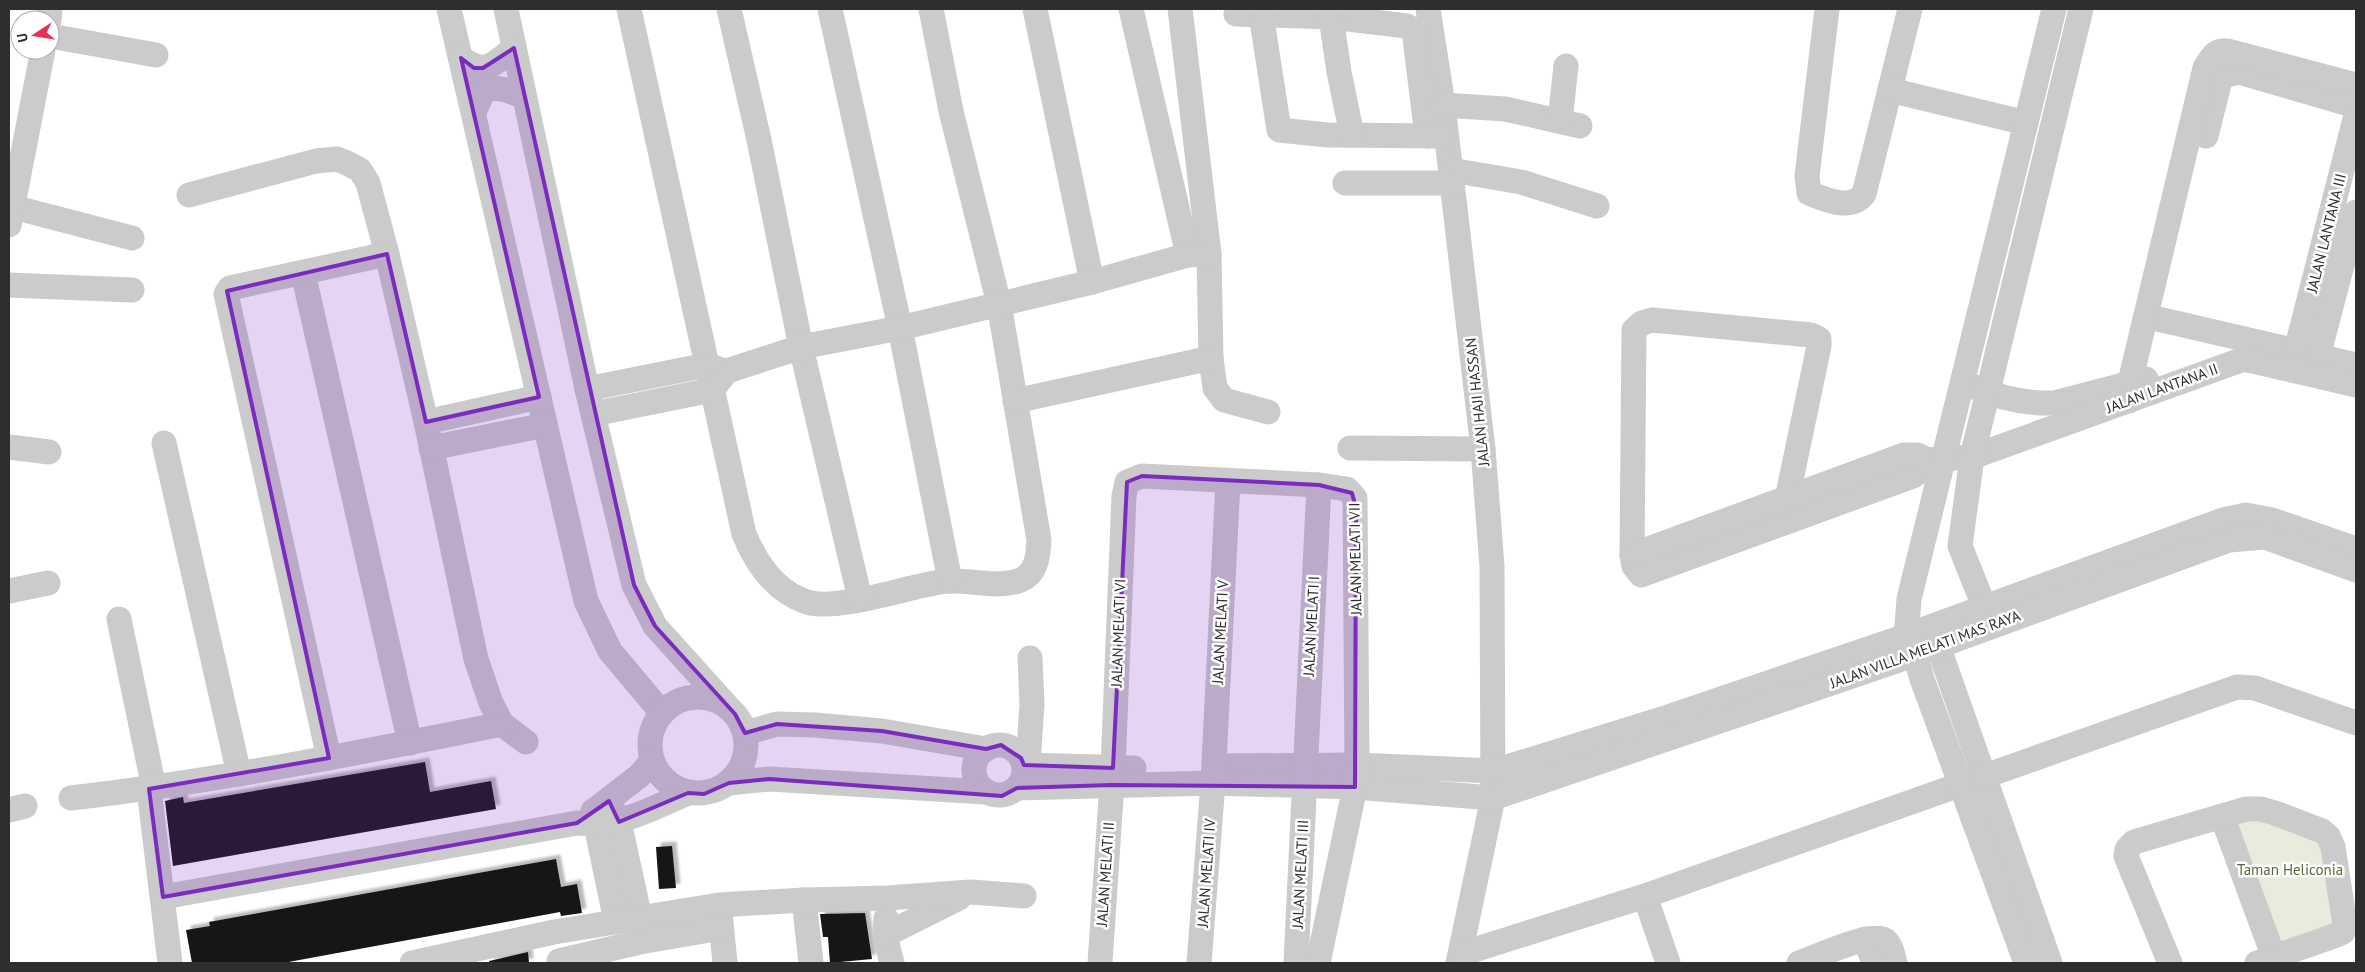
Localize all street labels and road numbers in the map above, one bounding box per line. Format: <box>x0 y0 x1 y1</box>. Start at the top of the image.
street label: JALAN LANTANA III <box>2302 171 2350 295</box>
street label: JALAN HAJI HASSAN <box>1461 337 1493 468</box>
street label: JALAN LANTANA II <box>2103 359 2221 417</box>
street label: JALAN MELATI VII <box>1345 502 1366 617</box>
street label: JALAN MELATI I <box>1299 575 1323 678</box>
street label: JALAN MELATI VI <box>1107 578 1129 689</box>
street label: JALAN MELATI V <box>1208 579 1232 686</box>
street label: JALAN VILLA MELATI MAS RAYA <box>1826 606 2023 693</box>
street label: JALAN MELATI IV <box>1193 818 1219 929</box>
street label: JALAN MELATI III <box>1288 819 1312 930</box>
street label: JALAN MELATI II <box>1092 821 1118 928</box>

